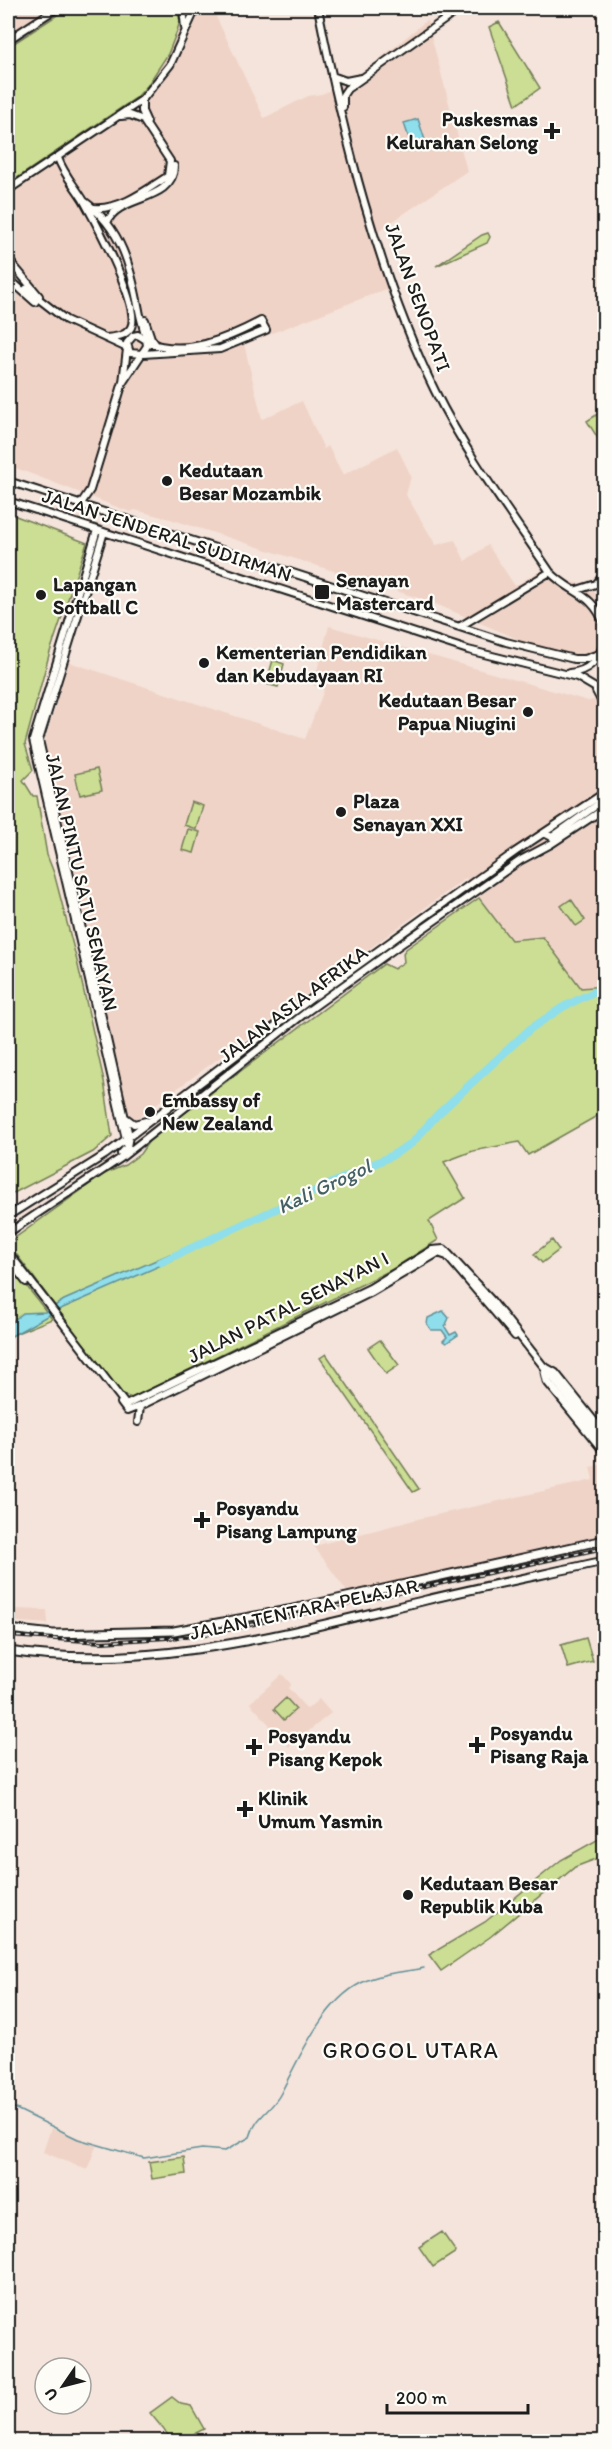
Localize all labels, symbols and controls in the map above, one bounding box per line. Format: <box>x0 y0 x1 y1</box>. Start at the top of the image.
place label: Puskesmas Kelurahan Selong <box>386 107 539 155</box>
marker: Puskesmas Kelurahan Selong <box>543 122 561 140</box>
street label: JALAN SENOPATI <box>380 219 456 375</box>
place label: Kedutaan Besar Mozambik <box>179 458 322 505</box>
marker: Kedutaan Besar Mozambik <box>160 474 174 488</box>
street label: JALAN JENDERAL SUDIRMAN <box>39 483 295 587</box>
place label: Senayan Mastercard <box>336 568 434 615</box>
place label: Lapangan Softball C <box>53 572 138 619</box>
marker: Senayan Mastercard <box>313 583 331 601</box>
marker: Lapangan Softball C <box>34 588 48 602</box>
place label: Kementerian Pendidikan dan Kebudayaan RI <box>216 640 427 688</box>
marker: Kementerian Pendidikan dan Kebudayaan RI <box>197 656 211 670</box>
place label: Kedutaan Besar Papua Niugini <box>378 688 516 736</box>
marker: Kedutaan Besar Papua Niugini <box>521 705 535 719</box>
street label: JALAN PINTU SATU SENAYAN <box>41 751 123 1013</box>
place label: Plaza Senayan XXI <box>353 789 463 837</box>
marker: Plaza Senayan XXI <box>334 805 348 819</box>
street label: JALAN ASIA AFRIKA <box>214 940 372 1068</box>
place label: Embassy of New Zealand <box>162 1088 274 1135</box>
marker: Embassy of New Zealand <box>143 1105 157 1119</box>
water label: Kali Grogol <box>273 1152 377 1219</box>
street label: JALAN PATAL SENAYAN I <box>184 1246 392 1368</box>
place label: Posyandu Pisang Lampung <box>216 1496 357 1544</box>
marker: Posyandu Pisang Lampung <box>193 1511 211 1529</box>
street label: JALAN TENTARA PELAJAR <box>188 1573 421 1645</box>
place label: Posyandu Pisang Raja <box>490 1721 589 1769</box>
place label: Posyandu Pisang Kepok <box>268 1724 383 1772</box>
marker: Posyandu Pisang Raja <box>468 1736 486 1754</box>
marker: Posyandu Pisang Kepok <box>245 1738 263 1756</box>
place label: Klinik Umum Yasmin <box>258 1786 383 1833</box>
marker: Klinik Umum Yasmin <box>236 1800 254 1818</box>
place label: Kedutaan Besar Republik Kuba <box>420 1871 558 1919</box>
marker: Kedutaan Besar Republik Kuba <box>401 1888 415 1902</box>
district label: GROGOL UTARA <box>323 2037 499 2064</box>
north arrow <box>33 2356 93 2416</box>
scale bar <box>387 2377 528 2415</box>
text: U <box>40 2385 62 2404</box>
text: 200 m <box>396 2387 447 2409</box>

